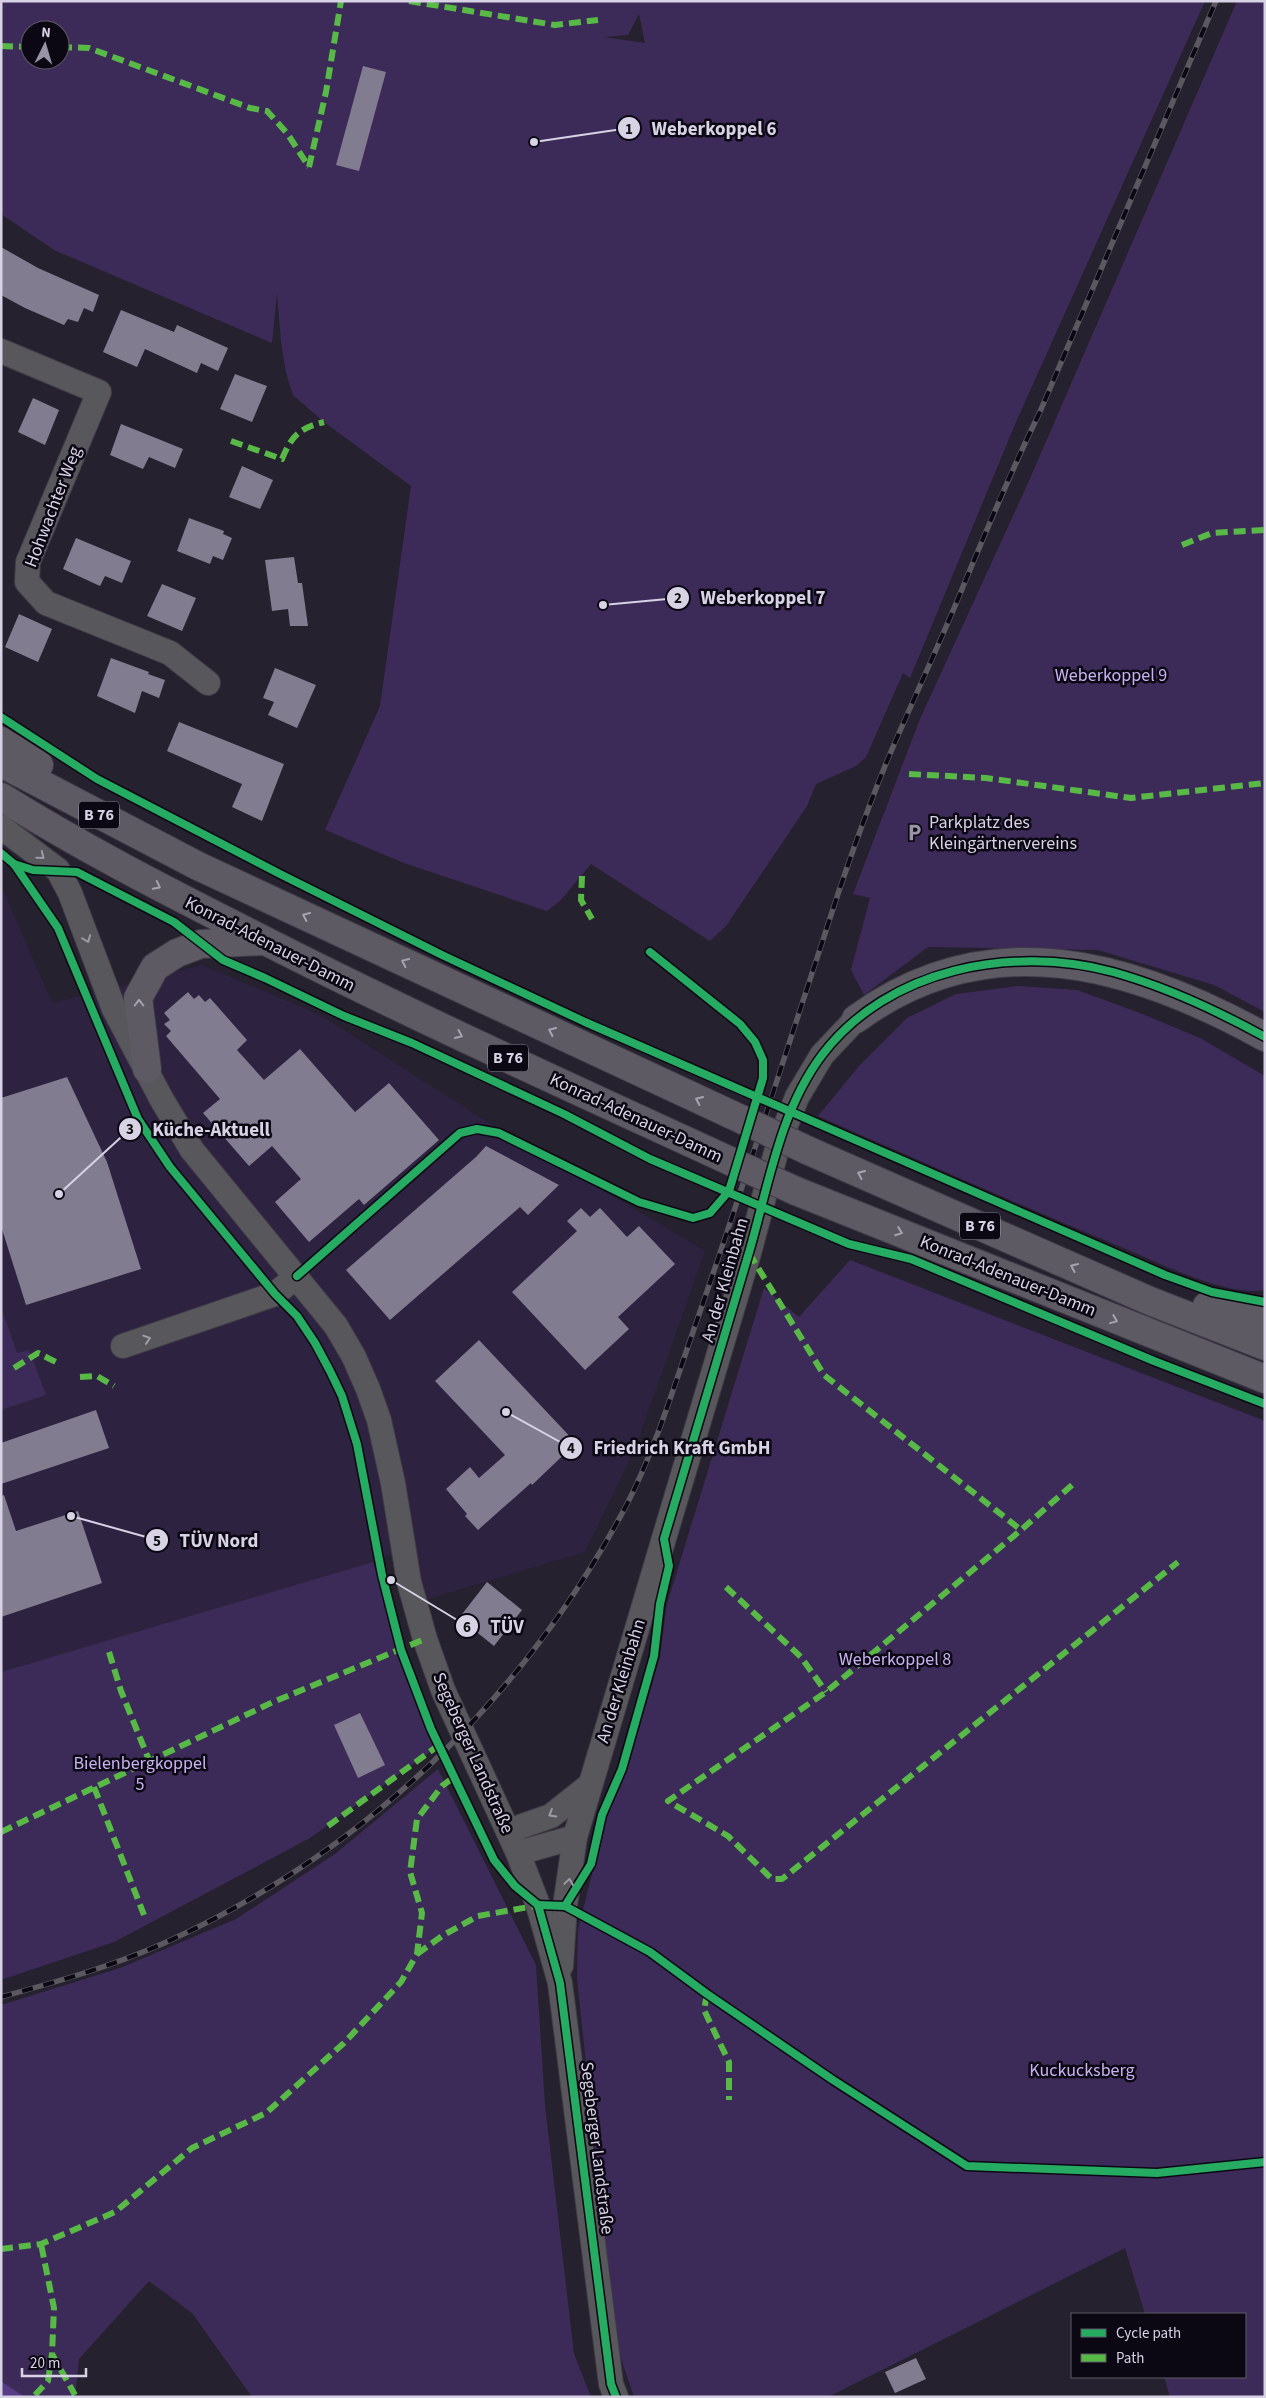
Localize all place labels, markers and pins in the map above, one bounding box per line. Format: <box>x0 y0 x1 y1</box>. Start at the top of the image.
callout: Weberkoppel 6 <box>617 111 787 145</box>
callout: Weberkoppel 7 <box>666 581 835 615</box>
place label: Parkplatz des Kleingärtnervereins <box>929 810 1077 856</box>
parking icon: Parkplatz des Kleingärtnervereins <box>905 822 925 842</box>
callout: Küche-Aktuell <box>117 1112 280 1146</box>
callout: Friedrich Kraft GmbH <box>559 1431 781 1465</box>
callout: TÜV Nord <box>144 1523 268 1557</box>
callout: TÜV <box>455 1609 534 1643</box>

